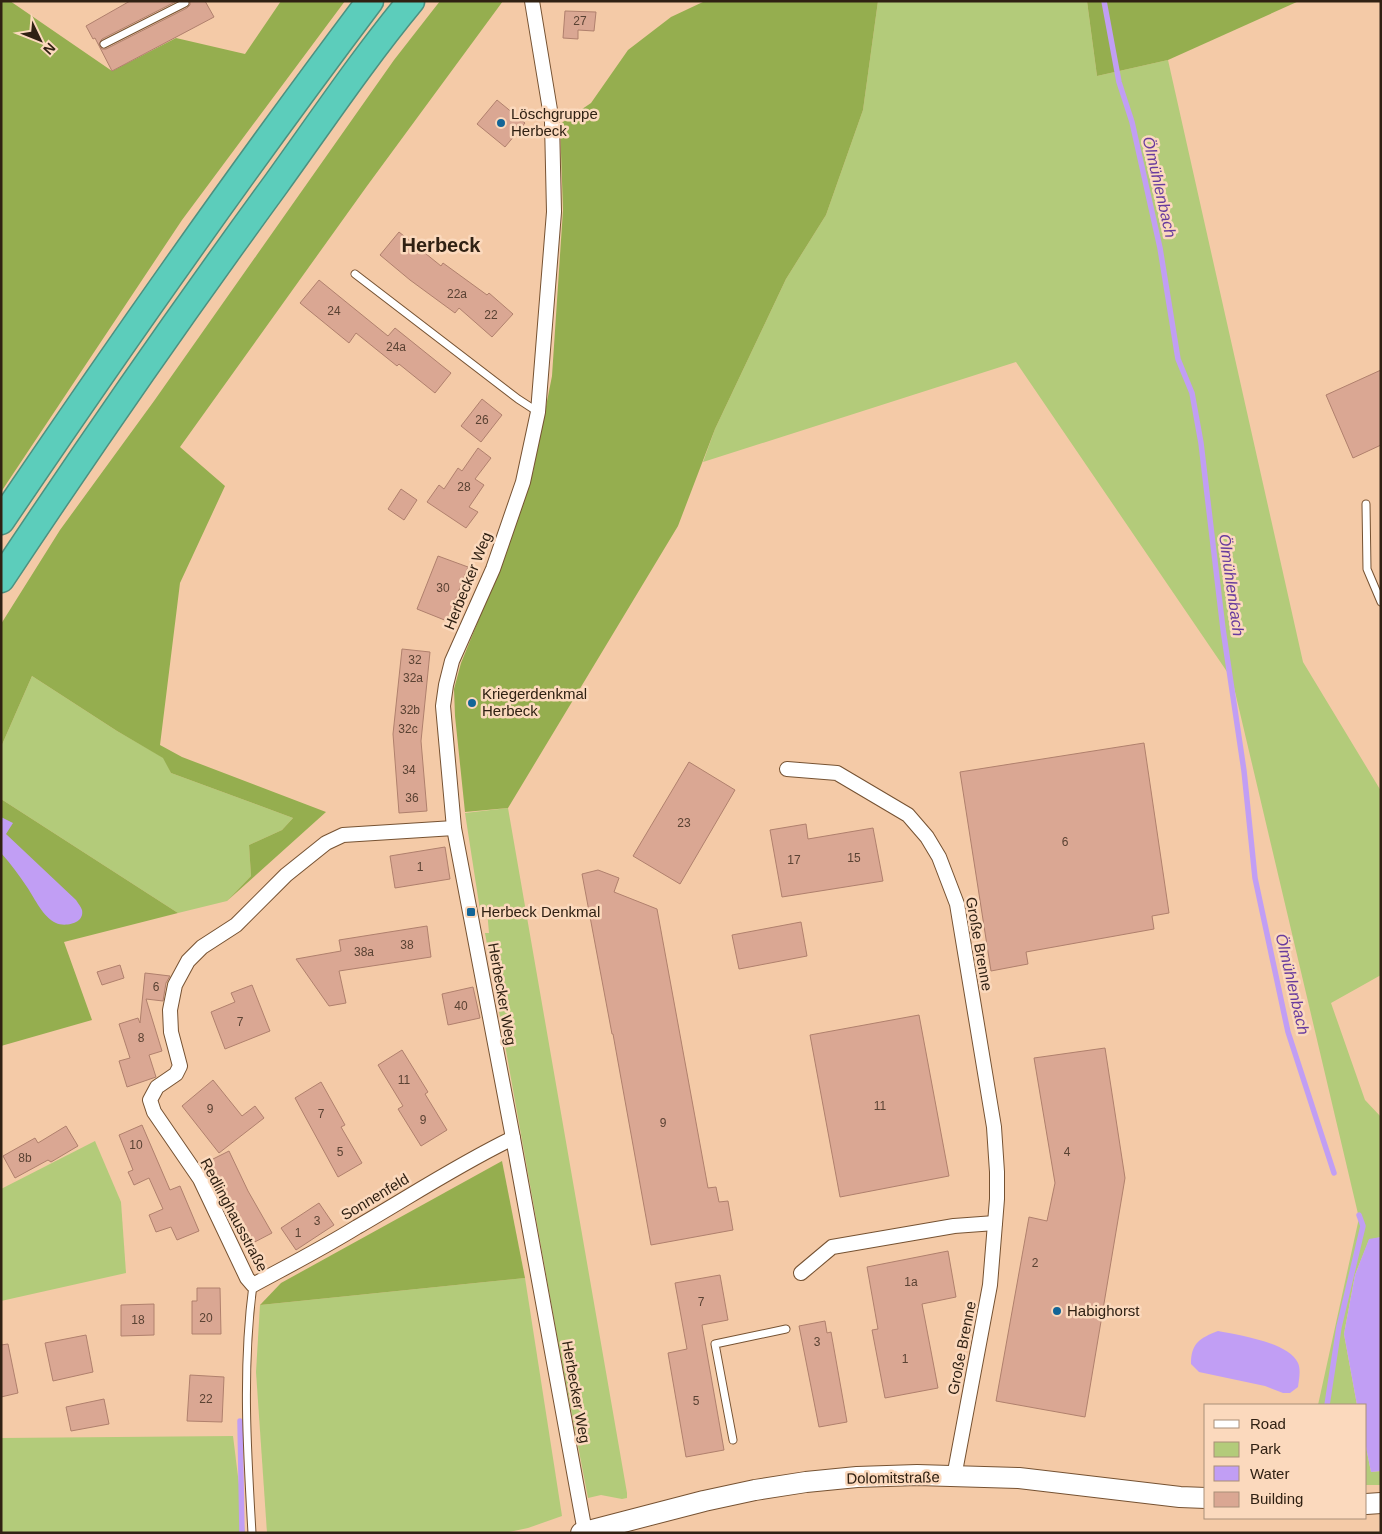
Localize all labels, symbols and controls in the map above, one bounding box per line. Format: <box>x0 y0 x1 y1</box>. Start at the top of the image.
house number: 27 <box>573 14 587 28</box>
north arrow <box>15 15 65 65</box>
text: N <box>40 40 59 58</box>
place label: Löschgruppe Herbeck <box>511 105 598 139</box>
marker: Löschgruppe Herbeck <box>495 117 507 129</box>
water label: Ölmühlenbach <box>1140 135 1179 239</box>
district label: Herbeck <box>402 234 481 256</box>
house number: 22a <box>447 287 467 301</box>
house number: 24 <box>327 304 341 318</box>
house number: 22 <box>484 308 498 322</box>
house number: 24a <box>386 340 406 354</box>
house number: 26 <box>475 413 489 427</box>
house number: 28 <box>457 480 471 494</box>
street label: Herbecker Weg <box>440 529 495 632</box>
water label: Ölmühlenbach <box>1216 533 1247 637</box>
house number: 30 <box>436 581 450 595</box>
house number: 32 <box>408 653 422 667</box>
house number: 32a <box>403 671 423 685</box>
place label: Kriegerdenkmal Herbeck <box>482 685 587 719</box>
marker: Kriegerdenkmal Herbeck <box>466 697 478 709</box>
house number: 32b <box>400 703 420 717</box>
house number: 32c <box>398 722 418 736</box>
house number: 34 <box>402 763 416 777</box>
house number: 36 <box>405 791 419 805</box>
house number: 23 <box>677 816 691 830</box>
house number: 6 <box>1062 835 1069 849</box>
house number: 15 <box>847 851 861 865</box>
house number: 17 <box>787 853 801 867</box>
house number: 1 <box>417 860 424 874</box>
street label: Große Brenne <box>963 896 996 992</box>
place label: Herbeck Denkmal <box>481 903 600 920</box>
marker: Herbeck Denkmal <box>465 906 477 918</box>
water label: Ölmühlenbach <box>1273 932 1312 1036</box>
house number: 38 <box>400 938 414 952</box>
street label: Herbecker Weg <box>485 941 520 1047</box>
house number: 38a <box>354 945 374 959</box>
house number: 6 <box>153 980 160 994</box>
house number: 40 <box>454 999 468 1013</box>
house number: 7 <box>237 1015 244 1029</box>
house number: 8 <box>138 1031 145 1045</box>
house number: 11 <box>398 1073 411 1087</box>
house number: 11 <box>874 1099 887 1113</box>
house number: 9 <box>207 1102 214 1116</box>
house number: 7 <box>318 1107 325 1121</box>
house number: 9 <box>420 1113 427 1127</box>
house number: 9 <box>660 1116 667 1130</box>
house number: 10 <box>129 1138 143 1152</box>
house number: 5 <box>337 1145 344 1159</box>
house number: 4 <box>1064 1145 1071 1159</box>
house number: 8b <box>18 1151 32 1165</box>
street label: Redlinghausstraße <box>197 1155 272 1274</box>
street label: Sonnenfeld <box>338 1170 412 1223</box>
house number: 3 <box>314 1214 321 1228</box>
house number: 1 <box>295 1226 302 1240</box>
house number: 2 <box>1032 1256 1039 1270</box>
house number: 1a <box>904 1275 918 1289</box>
house number: 7 <box>698 1295 705 1309</box>
street label: Große Brenne <box>944 1300 979 1396</box>
place label: Habighorst <box>1067 1302 1140 1319</box>
marker: Habighorst <box>1051 1305 1063 1317</box>
house number: 20 <box>199 1311 213 1325</box>
house number: 18 <box>131 1313 145 1327</box>
house number: 3 <box>814 1335 821 1349</box>
street label: Herbecker Weg <box>559 1339 594 1445</box>
house number: 1 <box>902 1352 909 1366</box>
house number: 22 <box>199 1392 213 1406</box>
house number: 5 <box>693 1394 700 1408</box>
legend <box>1204 1404 1367 1519</box>
text: Road <box>1250 1415 1286 1432</box>
text: Park <box>1250 1440 1281 1457</box>
text: Water <box>1250 1465 1289 1482</box>
street label: Dolomitstraße <box>846 1468 940 1487</box>
text: Building <box>1250 1490 1303 1507</box>

